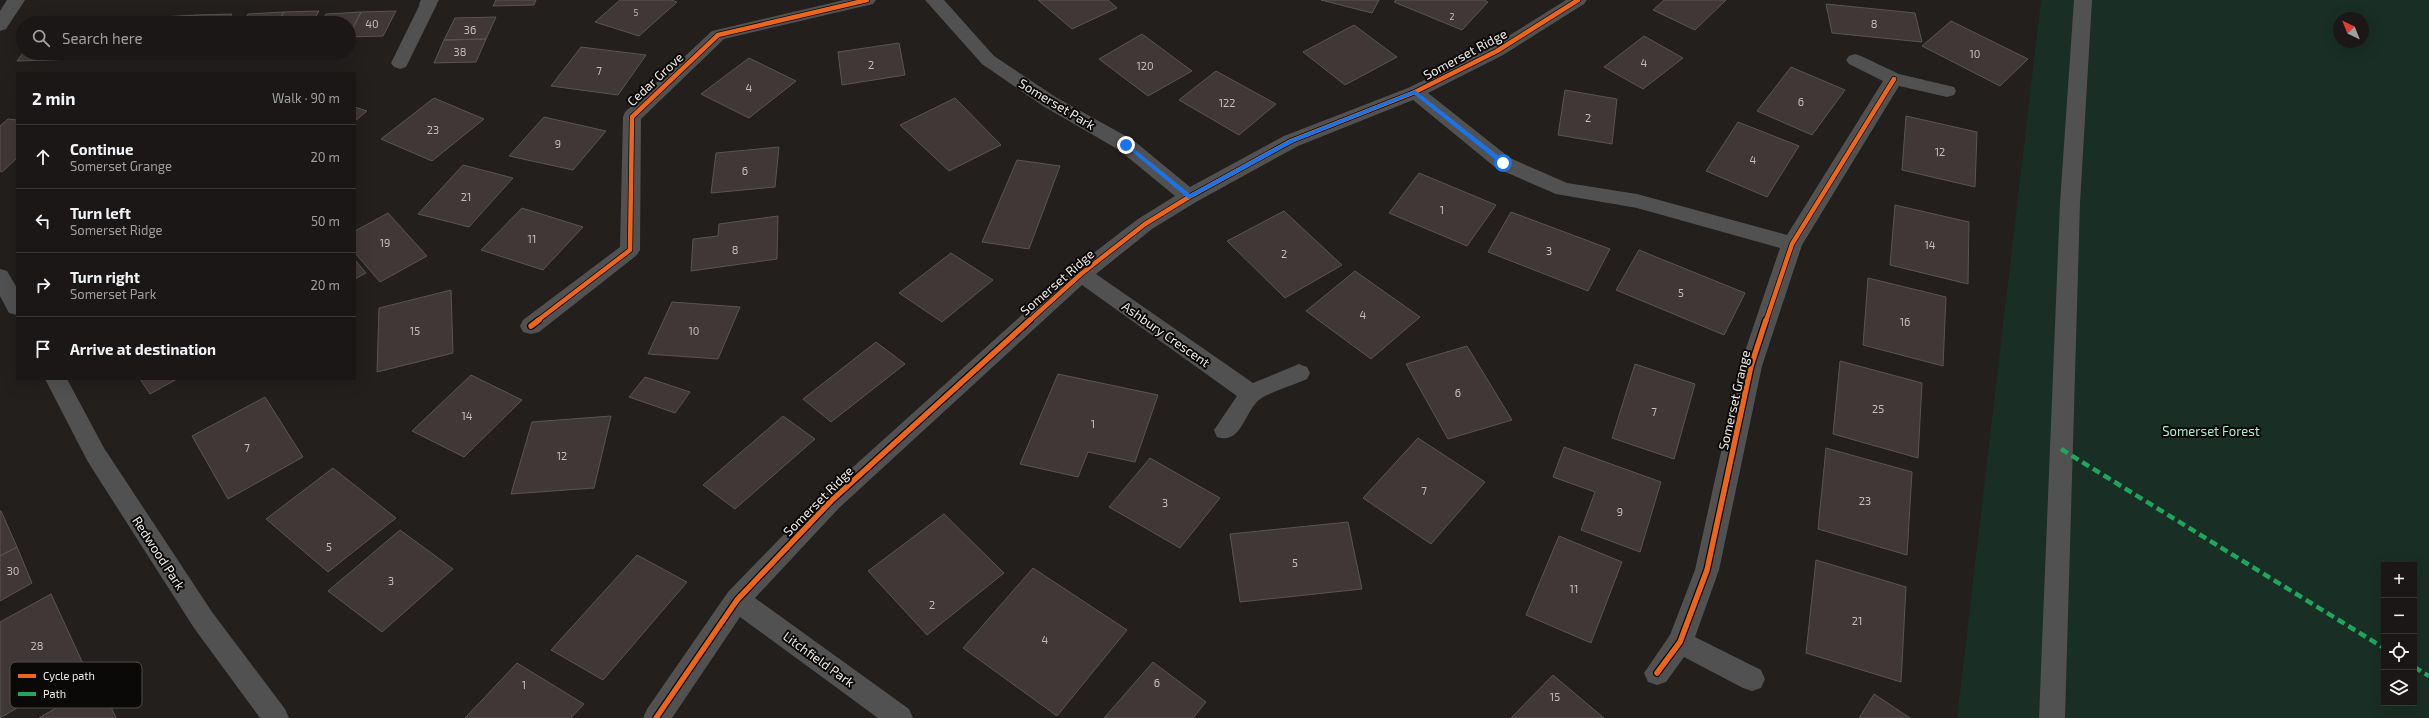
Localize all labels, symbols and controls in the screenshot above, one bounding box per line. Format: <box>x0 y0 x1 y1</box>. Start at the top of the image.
house number: 5 <box>634 7 639 18</box>
house number: 2 <box>1449 11 1455 22</box>
north arrow <box>2333 12 2369 48</box>
search box <box>16 16 356 60</box>
house number: 40 <box>365 17 379 30</box>
house number: 8 <box>1871 17 1877 30</box>
house number: 36 <box>464 23 476 36</box>
street label: Somerset Ridge <box>1420 25 1510 83</box>
icon: search <box>30 27 52 49</box>
text: Search here <box>62 29 143 47</box>
house number: 38 <box>454 45 466 58</box>
house number: 10 <box>1969 47 1981 60</box>
street label: Cedar Grove <box>624 49 686 109</box>
house number: 4 <box>1641 56 1648 69</box>
house number: 2 <box>868 58 874 71</box>
house number: 120 <box>1136 59 1154 72</box>
house number: 7 <box>596 64 602 77</box>
street label: Somerset Park <box>1016 75 1098 133</box>
house number: 4 <box>746 81 753 94</box>
text: 2 min <box>32 88 75 108</box>
text: Walk · 90 m <box>272 90 340 106</box>
house number: 6 <box>1798 95 1804 108</box>
house number: 122 <box>1219 96 1235 109</box>
house number: 2 <box>1585 111 1591 124</box>
house number: 23 <box>427 123 439 136</box>
route end <box>1117 136 1135 154</box>
house number: 9 <box>555 137 561 150</box>
text: Continue <box>70 140 133 158</box>
house number: 12 <box>1935 145 1945 158</box>
icon: ahead <box>32 146 54 168</box>
text: 20 m <box>311 149 340 165</box>
house number: 4 <box>1750 153 1757 166</box>
route start <box>1494 154 1512 172</box>
text: Somerset Grange <box>70 158 172 174</box>
house number: 6 <box>742 164 748 177</box>
house number: 21 <box>461 190 471 203</box>
house number: 1 <box>1440 203 1444 216</box>
text: Turn left <box>70 204 131 222</box>
icon: left <box>32 210 54 232</box>
text: 50 m <box>311 213 340 229</box>
text: Somerset Ridge <box>70 222 163 238</box>
house number: 11 <box>528 232 536 245</box>
house number: 19 <box>380 236 390 249</box>
house number: 14 <box>1924 238 1936 251</box>
house number: 8 <box>732 243 738 256</box>
house number: 3 <box>1546 244 1552 257</box>
street label: Somerset Ridge <box>1017 246 1097 318</box>
house number: 2 <box>1281 247 1287 260</box>
text: Turn right <box>70 268 140 286</box>
icon: right <box>32 274 54 296</box>
text: 20 m <box>311 277 340 293</box>
text: Somerset Park <box>70 286 156 302</box>
house number: 5 <box>1678 286 1684 299</box>
street label: Ashbury Crescent <box>1119 298 1213 370</box>
house number: 4 <box>1360 308 1367 321</box>
house number: 16 <box>1900 315 1910 328</box>
house number: 15 <box>410 324 420 337</box>
house number: 10 <box>688 324 700 337</box>
icon: arrive <box>32 338 54 360</box>
text: Arrive at destination <box>70 340 216 358</box>
street label: Somerset Grange <box>1715 349 1753 451</box>
house number: 6 <box>1455 386 1461 399</box>
house number: 25 <box>1872 402 1884 415</box>
house number: 7 <box>1651 405 1657 418</box>
house number: 14 <box>461 409 473 422</box>
house number: 1 <box>1091 417 1095 430</box>
park label: Somerset Forest <box>2162 423 2260 439</box>
house number: 7 <box>244 441 250 454</box>
house number: 12 <box>557 449 567 462</box>
street label: Somerset Ridge <box>780 463 856 539</box>
house number: 7 <box>1421 484 1427 497</box>
house number: 23 <box>1859 494 1871 507</box>
house number: 3 <box>1162 496 1168 509</box>
house number: 9 <box>1617 505 1623 518</box>
street label: Redwood Park <box>129 513 189 593</box>
house number: 5 <box>326 540 332 553</box>
house number: 5 <box>1292 556 1298 569</box>
map controls <box>2381 562 2417 706</box>
button: + <box>2381 562 2417 598</box>
house number: 30 <box>7 564 19 577</box>
house number: 3 <box>388 574 394 587</box>
house number: 11 <box>1570 582 1578 595</box>
house number: 2 <box>929 598 935 611</box>
button: − <box>2381 598 2417 634</box>
house number: 21 <box>1852 614 1862 627</box>
street label: Litchfield Park <box>780 628 858 691</box>
house number: 4 <box>1042 633 1049 646</box>
button: locate <box>2381 634 2417 670</box>
house number: 28 <box>31 639 43 652</box>
legend <box>10 662 142 708</box>
text: Cycle path <box>43 669 95 682</box>
button: layers <box>2381 670 2417 706</box>
house number: 6 <box>1154 676 1160 689</box>
house number: 1 <box>522 678 526 691</box>
text: Path <box>43 687 66 700</box>
house number: 15 <box>1550 690 1560 703</box>

